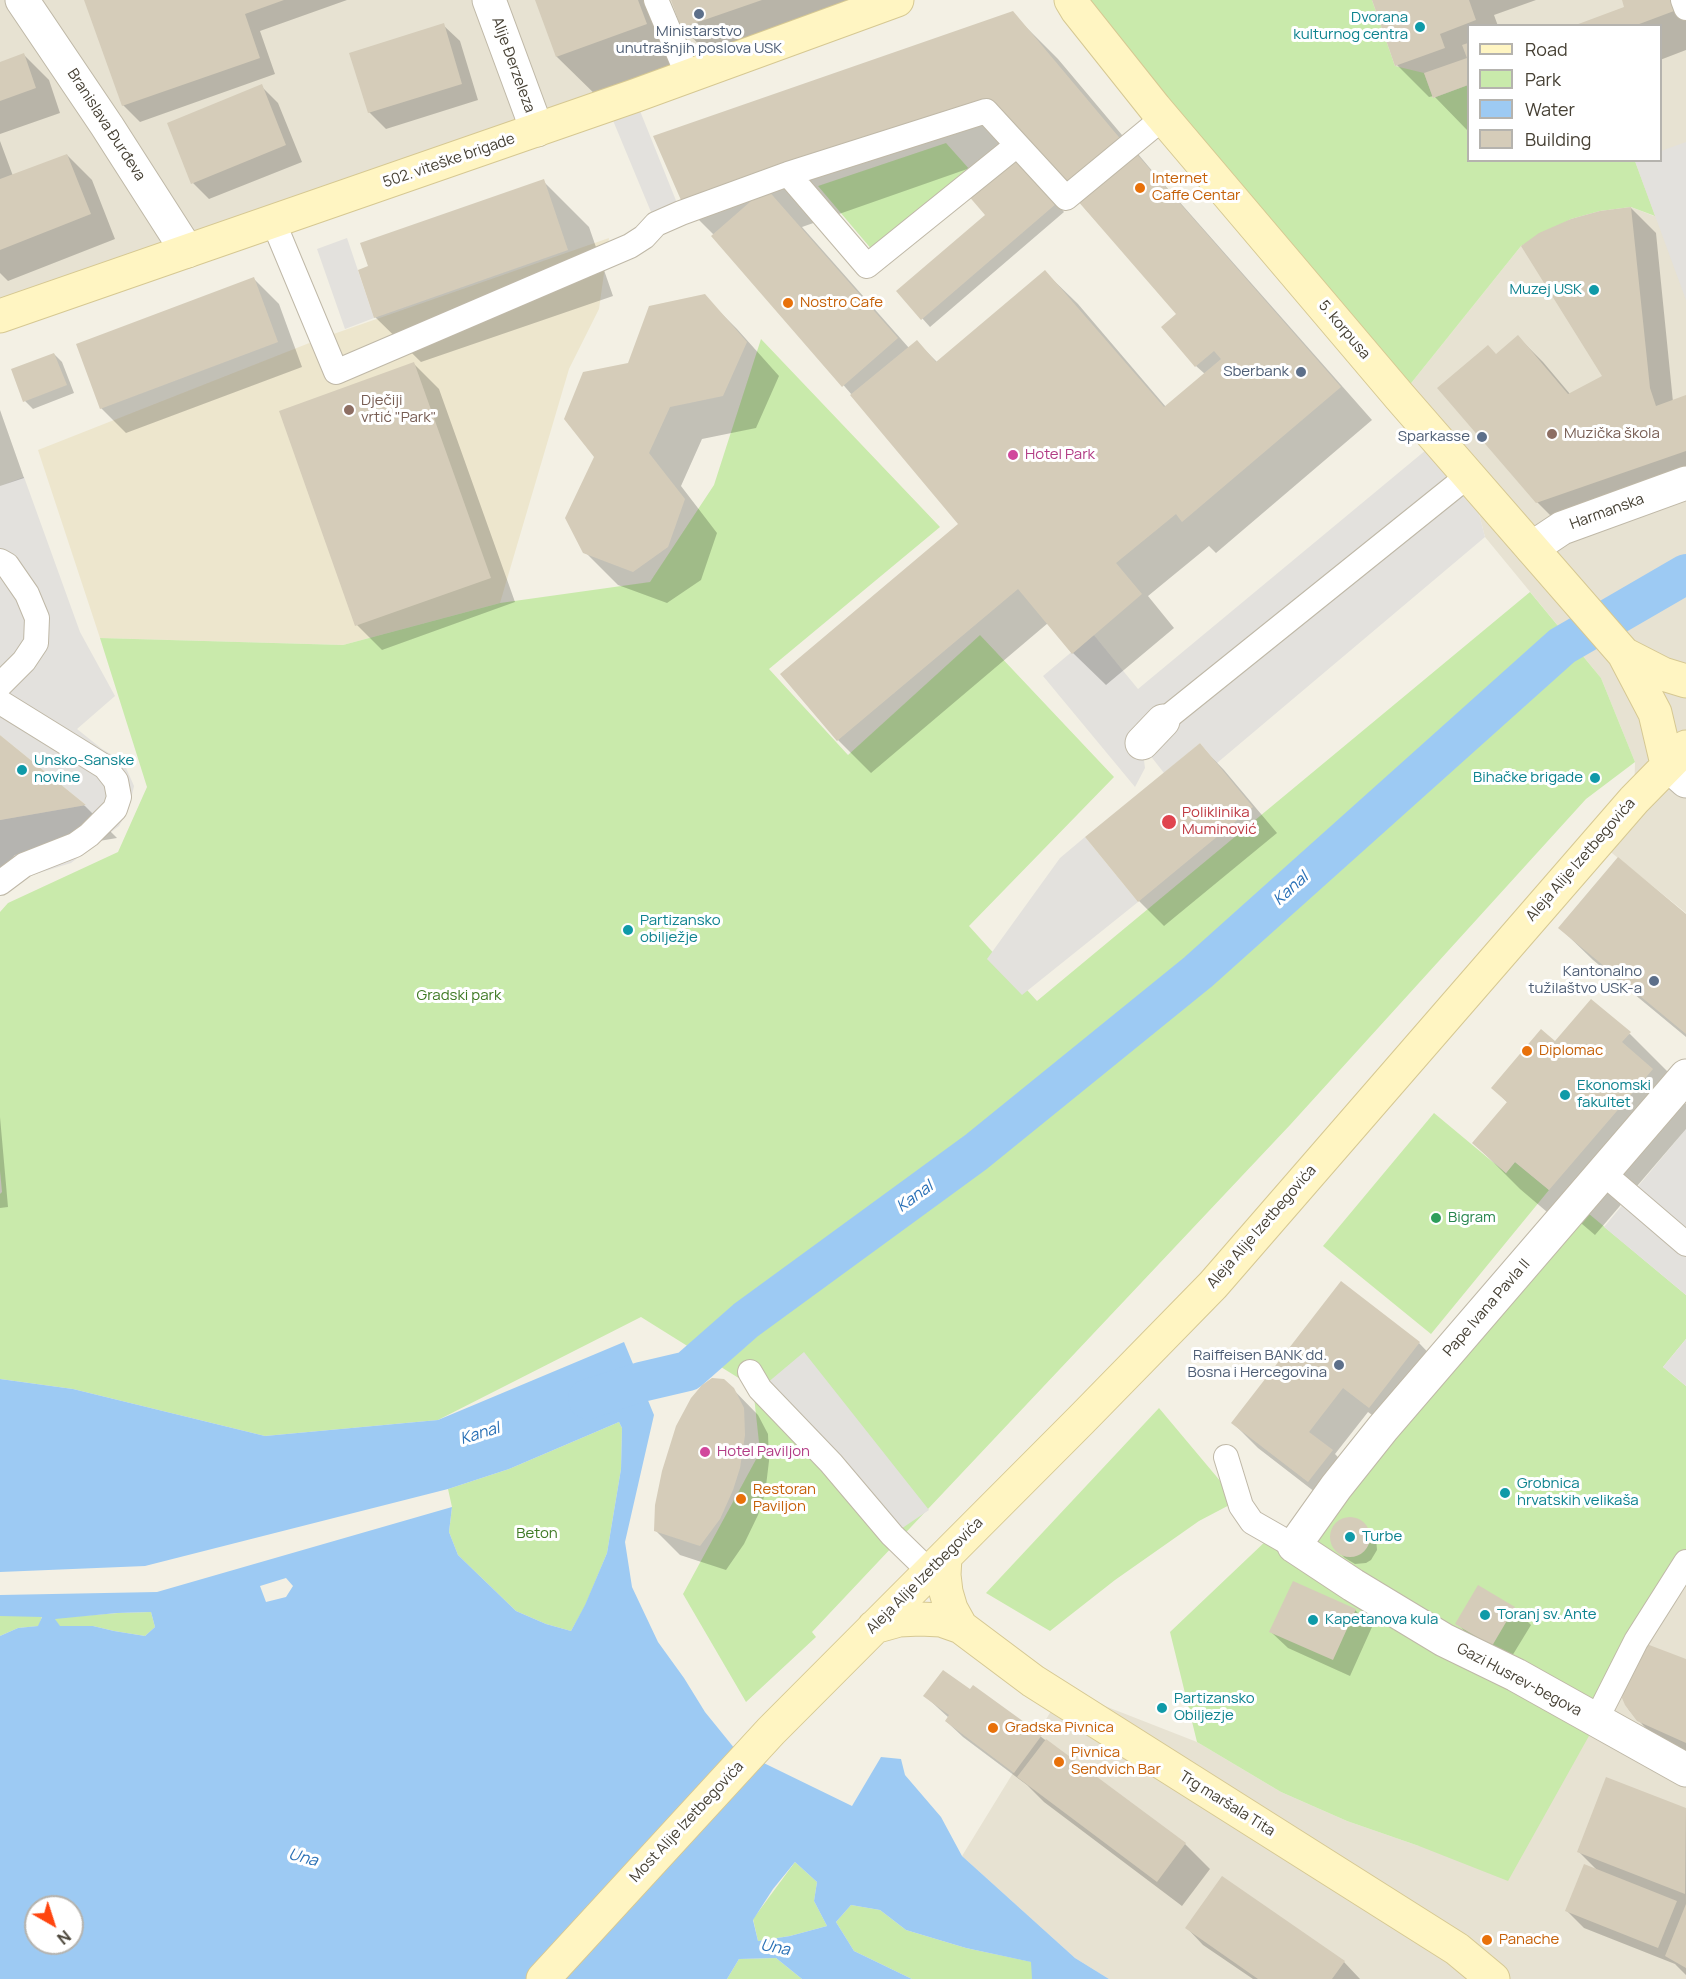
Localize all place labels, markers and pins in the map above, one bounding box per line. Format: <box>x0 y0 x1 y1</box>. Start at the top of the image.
marker: Ministarstvo unutrašnjih poslova USK <box>692 7 706 21</box>
place label: Dvorana kulturnog centra <box>1293 9 1408 44</box>
marker: Dvorana kulturnog centra <box>1413 20 1427 34</box>
place label: Ministarstvo unutrašnjih poslova USK <box>616 23 782 58</box>
place label: Internet Caffe Centar <box>1152 170 1240 205</box>
marker: Internet Caffe Centar <box>1133 181 1147 195</box>
place label: Muzej USK <box>1509 281 1582 299</box>
marker: Muzej USK <box>1587 283 1601 297</box>
place label: Nostro Cafe <box>800 294 883 312</box>
marker: Nostro Cafe <box>781 296 795 310</box>
place label: Sberbank <box>1223 363 1289 381</box>
marker: Sberbank <box>1294 365 1308 379</box>
place label: Dječiji vrtić "Park" <box>361 392 436 427</box>
marker: Dječiji vrtić "Park" <box>342 403 356 417</box>
place label: Muzička škola <box>1564 425 1660 443</box>
marker: Muzička škola <box>1545 427 1559 441</box>
place label: Sparkasse <box>1398 428 1470 446</box>
marker: Sparkasse <box>1475 430 1489 444</box>
place label: Hotel Park <box>1025 446 1095 464</box>
marker: Hotel Park <box>1006 448 1020 462</box>
place label: Unsko-Sanske novine <box>34 752 134 787</box>
marker: Unsko-Sanske novine <box>15 763 29 777</box>
place label: Bihačke brigade <box>1473 769 1583 787</box>
marker: Bihačke brigade <box>1588 771 1602 785</box>
place label: Poliklinika Muminović <box>1182 804 1257 839</box>
marker: Poliklinika Muminović <box>1160 813 1178 831</box>
place label: Partizansko obilježje <box>640 912 721 947</box>
marker: Partizansko obilježje <box>621 923 635 937</box>
place label: Kantonalno tužilaštvo USK-a <box>1529 963 1642 998</box>
marker: Kantonalno tužilaštvo USK-a <box>1647 974 1661 988</box>
place label: Diplomac <box>1539 1042 1603 1060</box>
marker: Diplomac <box>1520 1044 1534 1058</box>
place label: Ekonomski fakultet <box>1577 1077 1651 1112</box>
marker: Ekonomski fakultet <box>1558 1088 1572 1102</box>
place label: Bigram <box>1448 1209 1496 1227</box>
marker: Bigram <box>1429 1211 1443 1225</box>
place label: Raiffeisen BANK dd. Bosna i Hercegovina <box>1187 1347 1327 1382</box>
marker: Raiffeisen BANK dd. Bosna i Hercegovina <box>1332 1358 1346 1372</box>
place label: Hotel Paviljon <box>717 1443 810 1461</box>
marker: Hotel Paviljon <box>698 1445 712 1459</box>
place label: Grobnica hrvatskih velikaša <box>1517 1475 1639 1510</box>
place label: Restoran Paviljon <box>753 1481 816 1516</box>
marker: Grobnica hrvatskih velikaša <box>1498 1486 1512 1500</box>
marker: Restoran Paviljon <box>734 1492 748 1506</box>
place label: Turbe <box>1362 1528 1402 1546</box>
marker: Turbe <box>1343 1530 1357 1544</box>
place label: Toranj sv. Ante <box>1497 1606 1596 1624</box>
marker: Toranj sv. Ante <box>1478 1608 1492 1622</box>
place label: Kapetanova kula <box>1325 1611 1438 1629</box>
marker: Kapetanova kula <box>1306 1613 1320 1627</box>
place label: Partizansko Obiljezje <box>1174 1690 1255 1725</box>
marker: Partizansko Obiljezje <box>1155 1701 1169 1715</box>
place label: Gradska Pivnica <box>1005 1719 1114 1737</box>
marker: Gradska Pivnica <box>986 1721 1000 1735</box>
place label: Pivnica Sendvich Bar <box>1071 1744 1161 1779</box>
marker: Pivnica Sendvich Bar <box>1052 1755 1066 1769</box>
place label: Panache <box>1499 1931 1559 1949</box>
marker: Panache <box>1480 1933 1494 1947</box>

